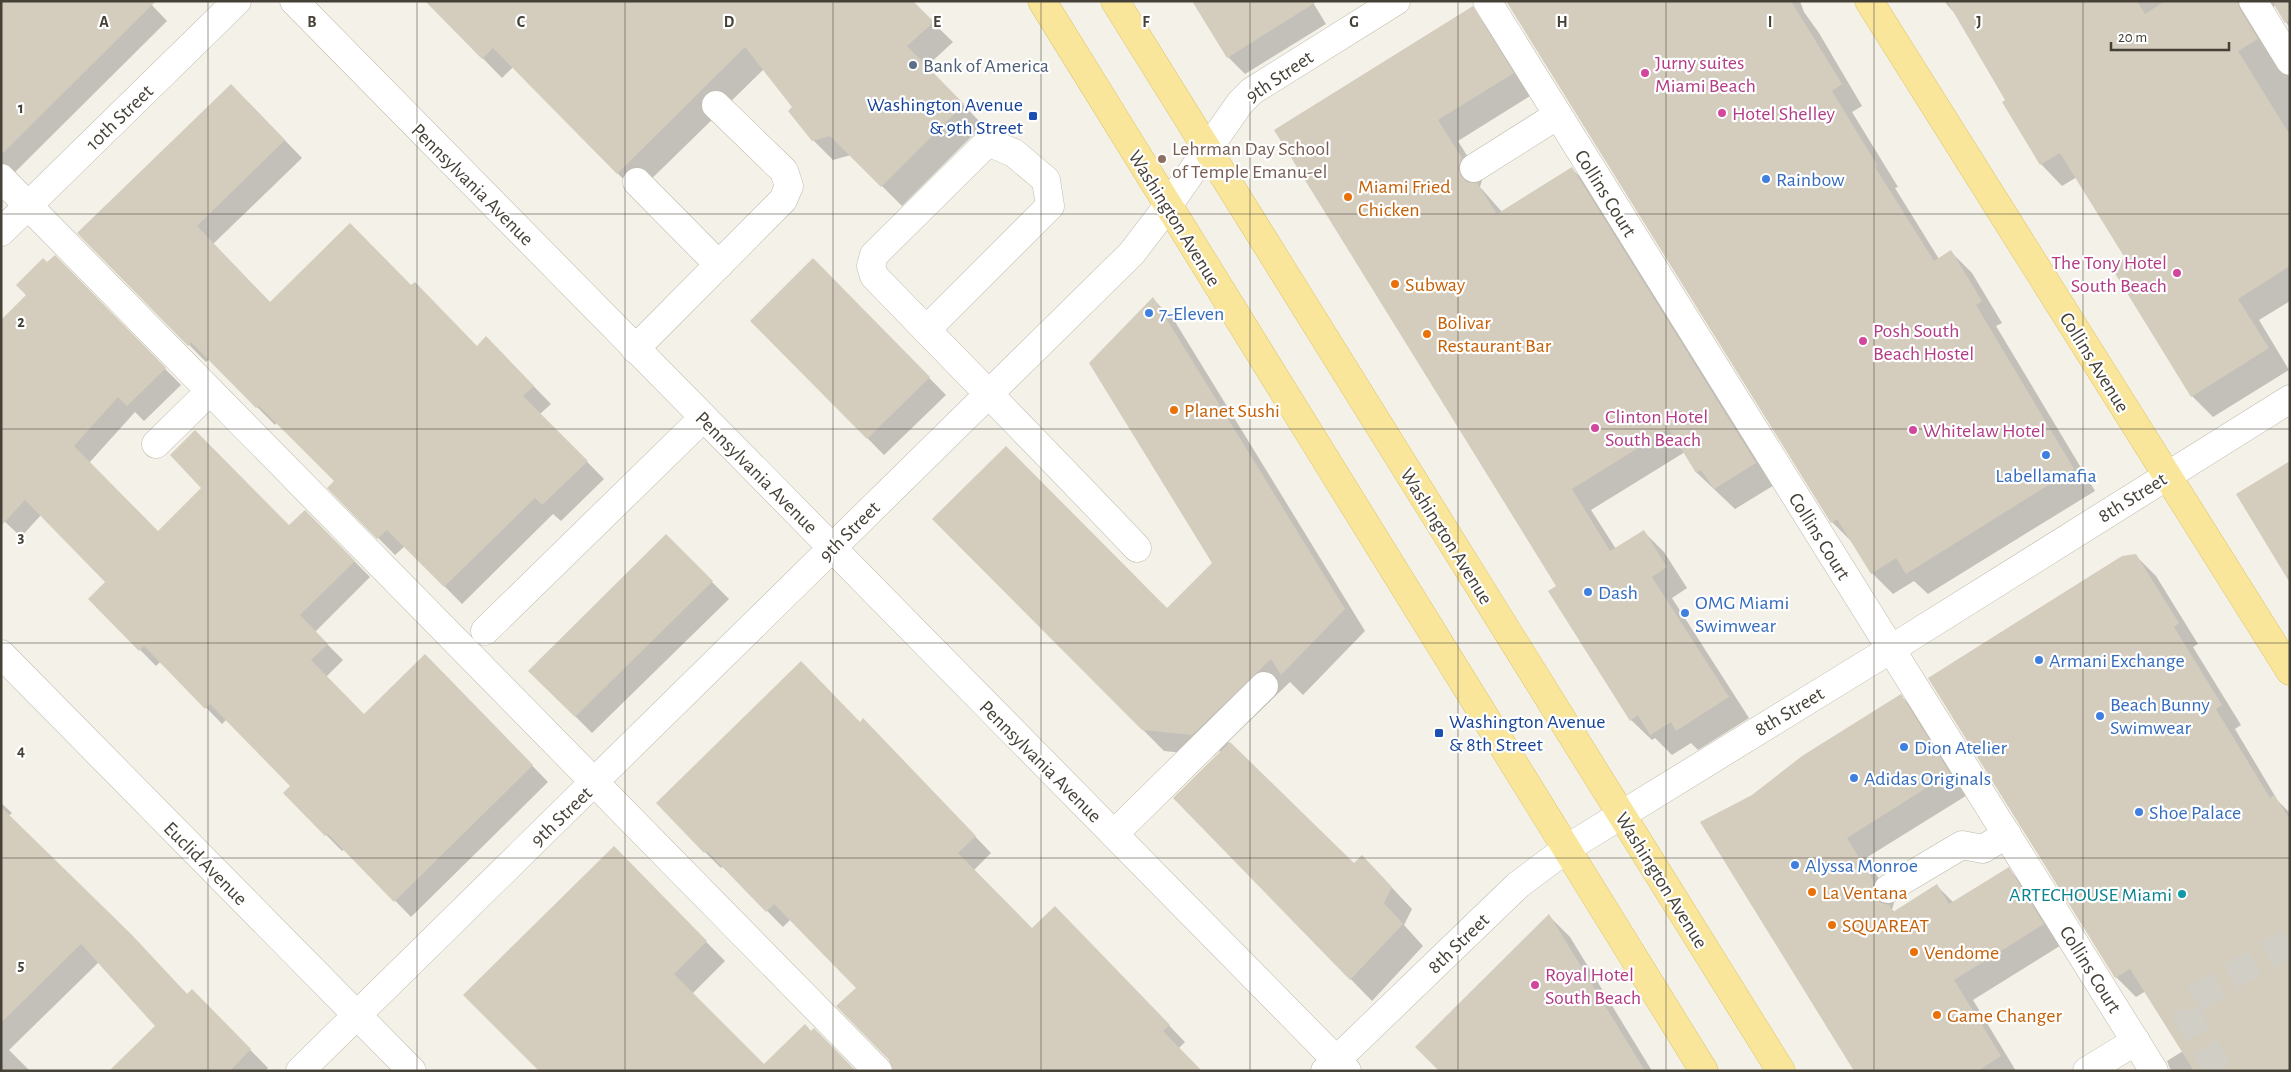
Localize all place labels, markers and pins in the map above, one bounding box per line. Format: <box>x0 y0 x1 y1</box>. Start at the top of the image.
place label: Jurny suites Miami Beach <box>1655 53 1756 96</box>
place label: Bank of America <box>923 56 1049 76</box>
marker: Bank of America <box>907 59 919 71</box>
marker: Jurny suites Miami Beach <box>1639 67 1651 79</box>
place label: Washington Avenue & 9th Street <box>867 95 1024 138</box>
place label: Hotel Shelley <box>1732 104 1836 124</box>
marker: Hotel Shelley <box>1716 107 1728 119</box>
marker: Washington Avenue & 9th Street <box>1027 110 1039 122</box>
place label: Lehrman Day School of Temple Emanu-el <box>1172 139 1330 182</box>
marker: Lehrman Day School of Temple Emanu-el <box>1156 153 1168 165</box>
place label: Rainbow <box>1776 170 1845 190</box>
marker: Rainbow <box>1760 173 1772 185</box>
place label: Miami Fried Chicken <box>1358 177 1451 220</box>
marker: Miami Fried Chicken <box>1342 191 1354 203</box>
place label: The Tony Hotel South Beach <box>2051 253 2167 296</box>
marker: The Tony Hotel South Beach <box>2171 267 2183 279</box>
place label: Subway <box>1405 275 1466 295</box>
marker: Subway <box>1389 278 1401 290</box>
place label: 7-Eleven <box>1159 304 1224 324</box>
marker: 7-Eleven <box>1143 307 1155 319</box>
place label: Bolivar Restaurant Bar <box>1437 313 1552 356</box>
place label: Posh South Beach Hostel <box>1873 321 1974 364</box>
marker: Bolivar Restaurant Bar <box>1421 328 1433 340</box>
marker: Posh South Beach Hostel <box>1857 335 1869 347</box>
place label: Planet Sushi <box>1184 401 1280 421</box>
marker: Planet Sushi <box>1168 404 1180 416</box>
place label: Clinton Hotel South Beach <box>1605 407 1708 450</box>
place label: Whitelaw Hotel <box>1923 421 2045 441</box>
marker: Clinton Hotel South Beach <box>1589 422 1601 434</box>
marker: Whitelaw Hotel <box>1907 424 1919 436</box>
marker: Labellamafia <box>2040 449 2052 461</box>
place label: Labellamafia <box>1995 466 2097 486</box>
place label: Dash <box>1598 583 1638 603</box>
marker: Dash <box>1582 586 1594 598</box>
place label: OMG Miami Swimwear <box>1695 593 1789 636</box>
marker: OMG Miami Swimwear <box>1679 607 1691 619</box>
place label: Armani Exchange <box>2049 651 2185 671</box>
marker: Armani Exchange <box>2033 654 2045 666</box>
place label: Beach Bunny Swimwear <box>2110 695 2210 738</box>
marker: Beach Bunny Swimwear <box>2094 710 2106 722</box>
place label: Washington Avenue & 8th Street <box>1449 712 1605 755</box>
marker: Washington Avenue & 8th Street <box>1433 727 1445 739</box>
place label: Dion Atelier <box>1914 738 2007 758</box>
marker: Dion Atelier <box>1898 741 1910 753</box>
place label: Adidas Originals <box>1864 769 1991 789</box>
marker: Adidas Originals <box>1848 772 1860 784</box>
place label: Shoe Palace <box>2149 803 2241 823</box>
marker: Shoe Palace <box>2133 806 2145 818</box>
place label: Alyssa Monroe <box>1805 856 1918 876</box>
marker: Alyssa Monroe <box>1789 859 1801 871</box>
place label: La Ventana <box>1822 883 1908 903</box>
place label: ARTECHOUSE Miami <box>2009 885 2172 905</box>
marker: La Ventana <box>1806 886 1818 898</box>
marker: ARTECHOUSE Miami <box>2176 888 2188 900</box>
place label: SQUAREAT <box>1842 916 1929 936</box>
marker: SQUAREAT <box>1826 919 1838 931</box>
place label: Vendome <box>1924 943 1999 963</box>
marker: Vendome <box>1908 946 1920 958</box>
place label: Royal Hotel South Beach <box>1545 965 1641 1008</box>
marker: Royal Hotel South Beach <box>1529 979 1541 991</box>
place label: Game Changer <box>1947 1006 2062 1026</box>
marker: Game Changer <box>1931 1009 1943 1021</box>

